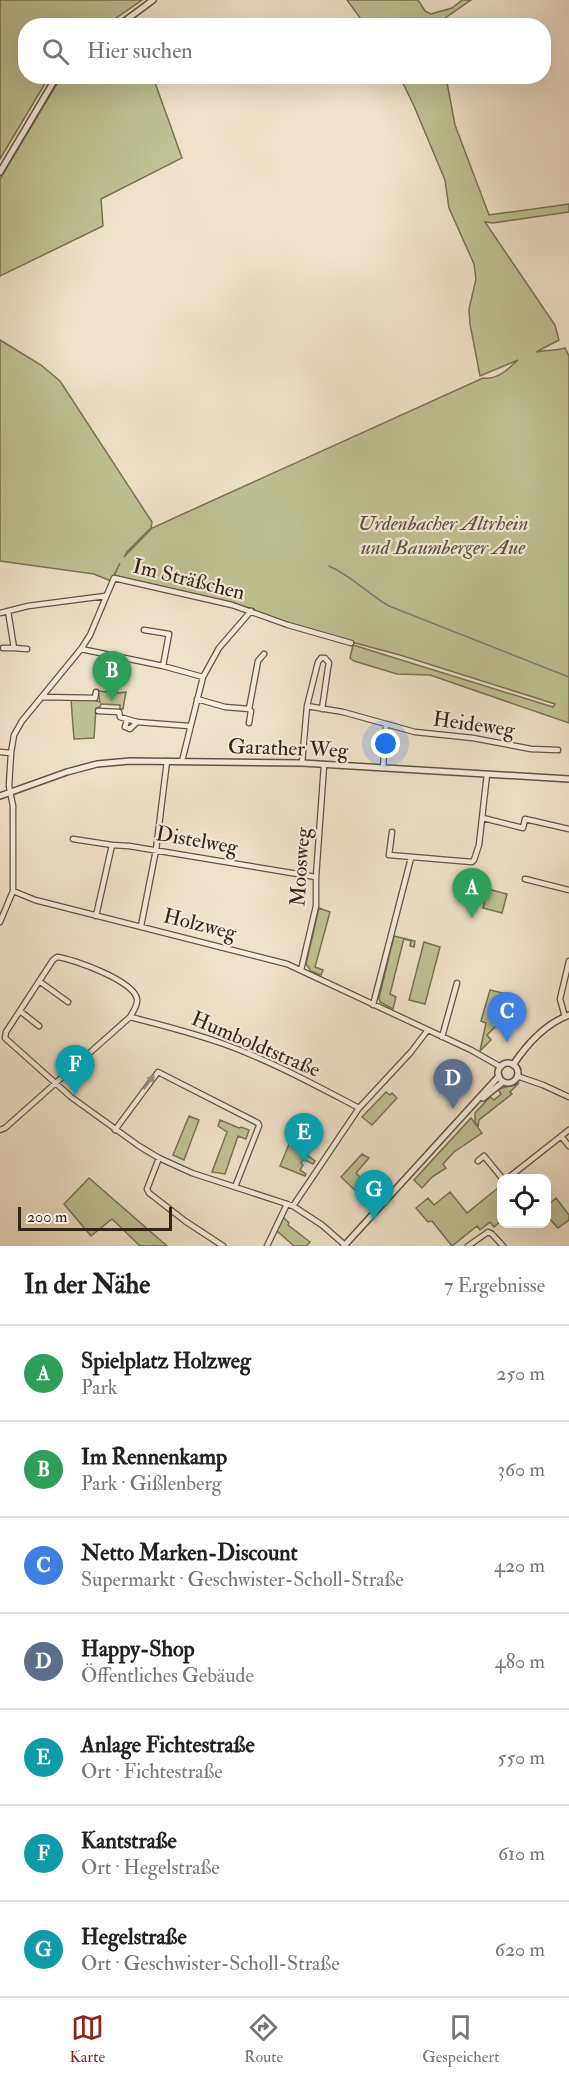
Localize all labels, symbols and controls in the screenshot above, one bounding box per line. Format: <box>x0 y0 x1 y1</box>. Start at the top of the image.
search box <box>18 18 551 84</box>
icon: search <box>39 35 72 68</box>
text: Hier suchen <box>87 37 193 65</box>
park label: Urdenbacher Altrhein und Baumberger Aue <box>358 510 528 561</box>
street label: Im Sträßchen <box>130 553 248 606</box>
pin: B <box>92 652 132 701</box>
street label: Heideweg <box>431 705 517 744</box>
your location <box>371 729 400 758</box>
street label: Garather Weg <box>227 733 349 764</box>
street label: Distelweg <box>154 820 241 861</box>
street label: Moosweg <box>284 826 317 908</box>
pin: A <box>452 868 492 918</box>
street label: Holzweg <box>161 902 240 947</box>
pin: C <box>488 992 526 1042</box>
street label: Humboldtstraße <box>187 1005 324 1084</box>
pin: F <box>56 1046 94 1095</box>
pin: D <box>434 1060 472 1109</box>
one-way arrow <box>143 1075 155 1090</box>
pin: E <box>284 1114 324 1163</box>
pin: G <box>354 1170 394 1220</box>
map controls <box>497 1174 551 1228</box>
button: locate <box>497 1174 551 1228</box>
scale bar <box>18 1204 172 1232</box>
text: 200 m <box>27 1207 67 1227</box>
text: In der Nähe <box>24 1269 150 1301</box>
text: 7 Ergebnisse <box>444 1273 545 1298</box>
text: Spielplatz Holzweg <box>81 1347 251 1375</box>
text: A <box>37 1361 50 1386</box>
text: 250 m <box>496 1361 545 1386</box>
text: Park <box>81 1375 117 1400</box>
text: Im Rennenkamp <box>81 1443 227 1471</box>
text: B <box>37 1457 50 1482</box>
text: 360 m <box>497 1457 545 1482</box>
text: Park · Gißlenberg <box>81 1471 222 1496</box>
text: Netto Marken-Discount <box>81 1539 298 1567</box>
text: C <box>36 1553 51 1578</box>
text: 420 m <box>494 1553 545 1578</box>
text: Supermarkt · Geschwister-Scholl-Straße <box>81 1567 404 1592</box>
text: Happy-Shop <box>81 1635 195 1663</box>
text: D <box>35 1649 52 1674</box>
text: 480 m <box>495 1649 545 1674</box>
text: Öffentliches Gebäude <box>81 1663 254 1688</box>
text: Anlage Fichtestraße <box>81 1731 255 1759</box>
text: E <box>36 1745 51 1770</box>
text: 550 m <box>498 1745 545 1770</box>
text: Ort · Fichtestraße <box>81 1759 223 1784</box>
text: Kantstraße <box>81 1827 177 1855</box>
text: F <box>37 1841 50 1866</box>
text: 610 m <box>498 1841 545 1866</box>
text: Ort · Hegelstraße <box>81 1855 220 1880</box>
text: Hegelstraße <box>81 1923 187 1951</box>
text: G <box>35 1937 52 1962</box>
text: 620 m <box>495 1937 545 1962</box>
text: Ort · Geschwister-Scholl-Straße <box>81 1951 340 1976</box>
tab: Karte <box>70 2011 105 2067</box>
tab: Route <box>244 2011 283 2067</box>
tab: Gespeichert <box>422 2011 499 2067</box>

